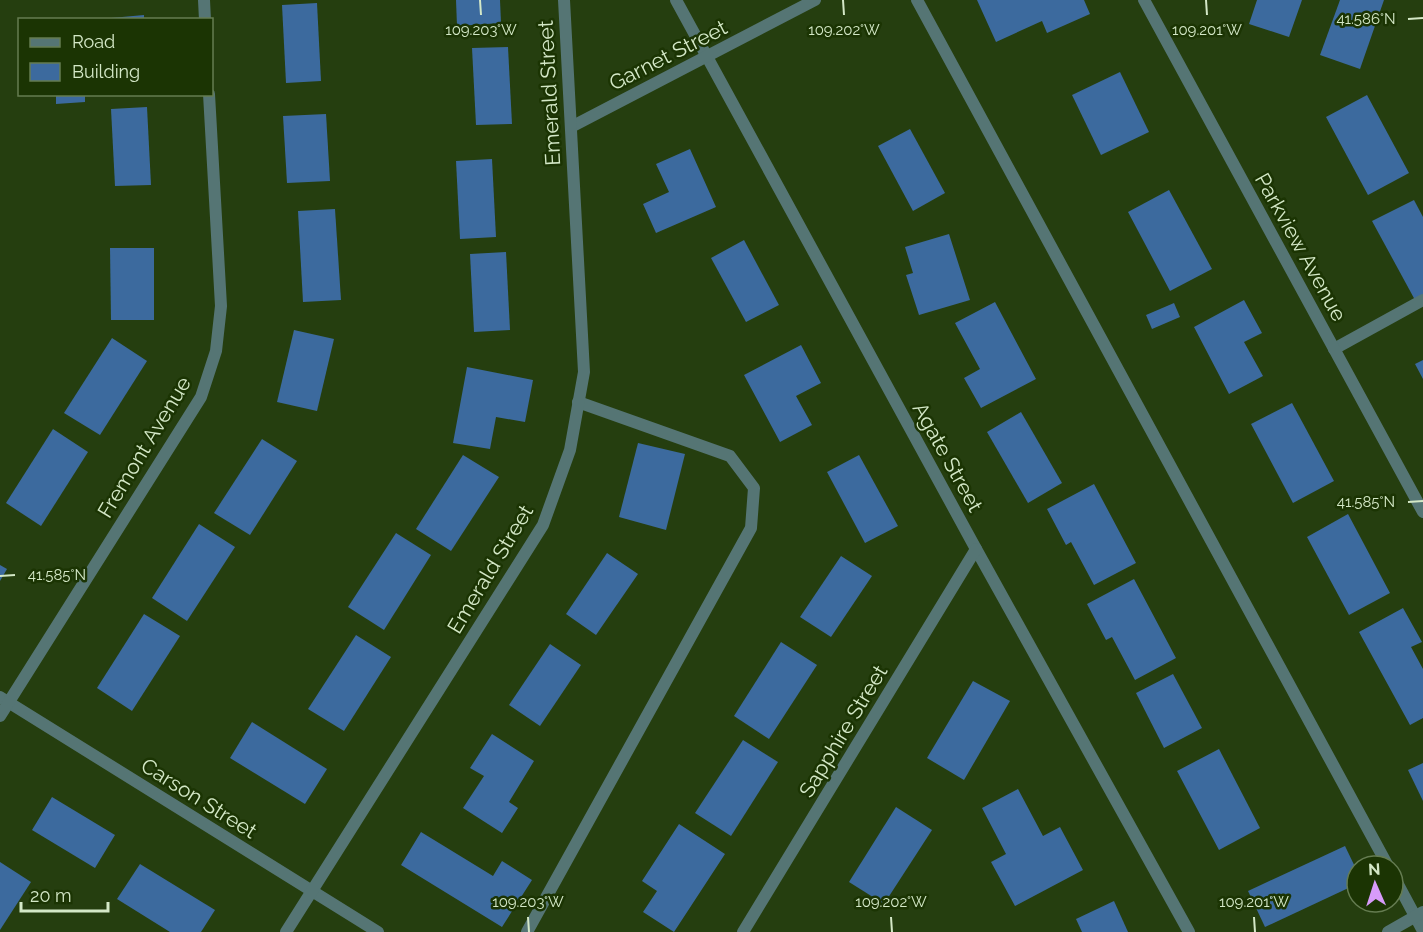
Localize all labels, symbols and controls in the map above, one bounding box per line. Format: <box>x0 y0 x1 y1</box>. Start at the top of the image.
text: 41.586°N <box>1336 10 1396 28</box>
street label: Garnet Street <box>605 15 731 95</box>
legend <box>18 18 213 96</box>
street label: Emerald Street <box>533 20 565 166</box>
text: 109.203°W <box>445 21 517 39</box>
text: 109.202°W <box>808 21 880 39</box>
text: 109.201°W <box>1172 21 1242 39</box>
text: Road <box>72 31 115 52</box>
text: Building <box>72 61 140 82</box>
street label: Parkview Avenue <box>1250 169 1352 325</box>
street label: Fremont Avenue <box>92 372 196 522</box>
street label: Agate Street <box>908 398 988 516</box>
text: 41.585°N <box>1337 493 1395 511</box>
street label: Emerald Street <box>442 500 538 638</box>
text: 41.585°N <box>28 566 86 584</box>
street label: Sapphire Street <box>794 660 892 802</box>
street label: Carson Street <box>137 753 261 843</box>
north arrow <box>1345 854 1405 914</box>
text: N <box>1368 860 1381 879</box>
scale bar <box>21 875 108 913</box>
text: 20 m <box>30 885 72 906</box>
text: 109.203°W <box>492 893 564 911</box>
text: 109.202°W <box>855 893 927 911</box>
text: 109.201°W <box>1219 893 1289 911</box>

